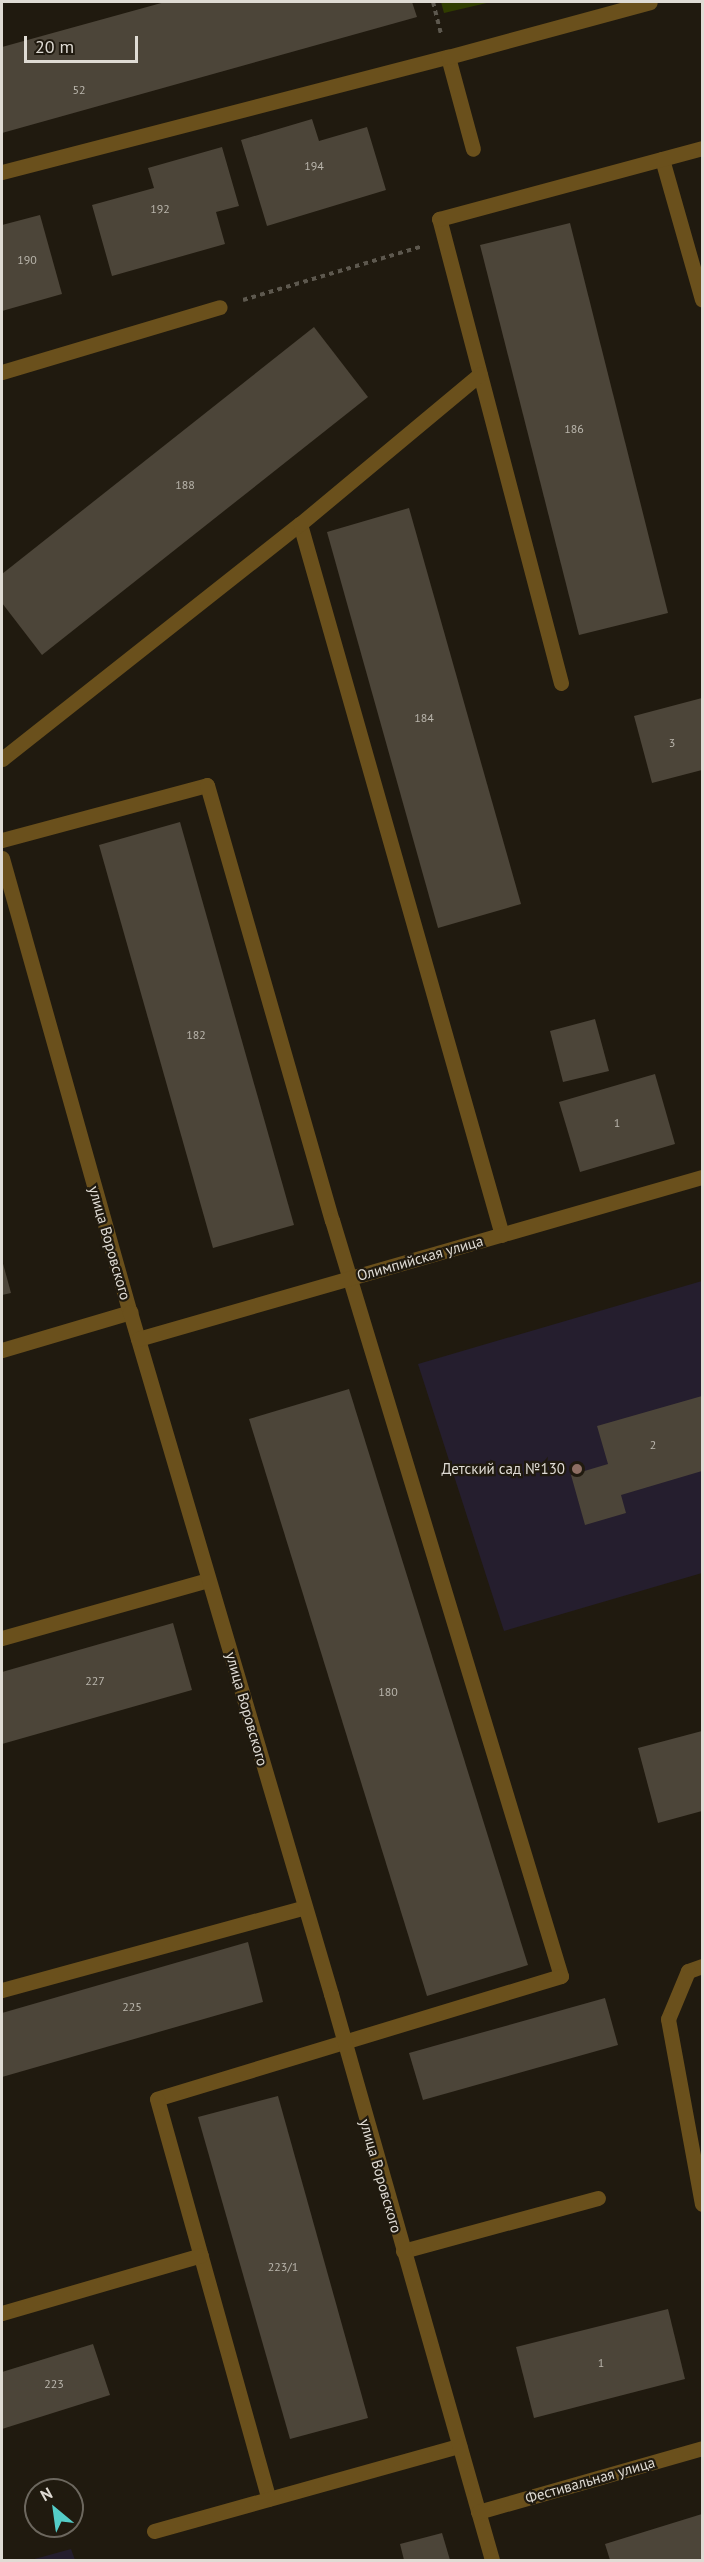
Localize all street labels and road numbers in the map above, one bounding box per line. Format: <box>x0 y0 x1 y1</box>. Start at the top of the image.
street label: улица Воровского <box>85 1184 135 1302</box>
street label: Олимпийская улица <box>355 1231 485 1285</box>
street label: улица Воровского <box>222 1650 272 1768</box>
street label: улица Воровского <box>356 2117 406 2235</box>
street label: Фестивальная улица <box>523 2453 657 2507</box>

